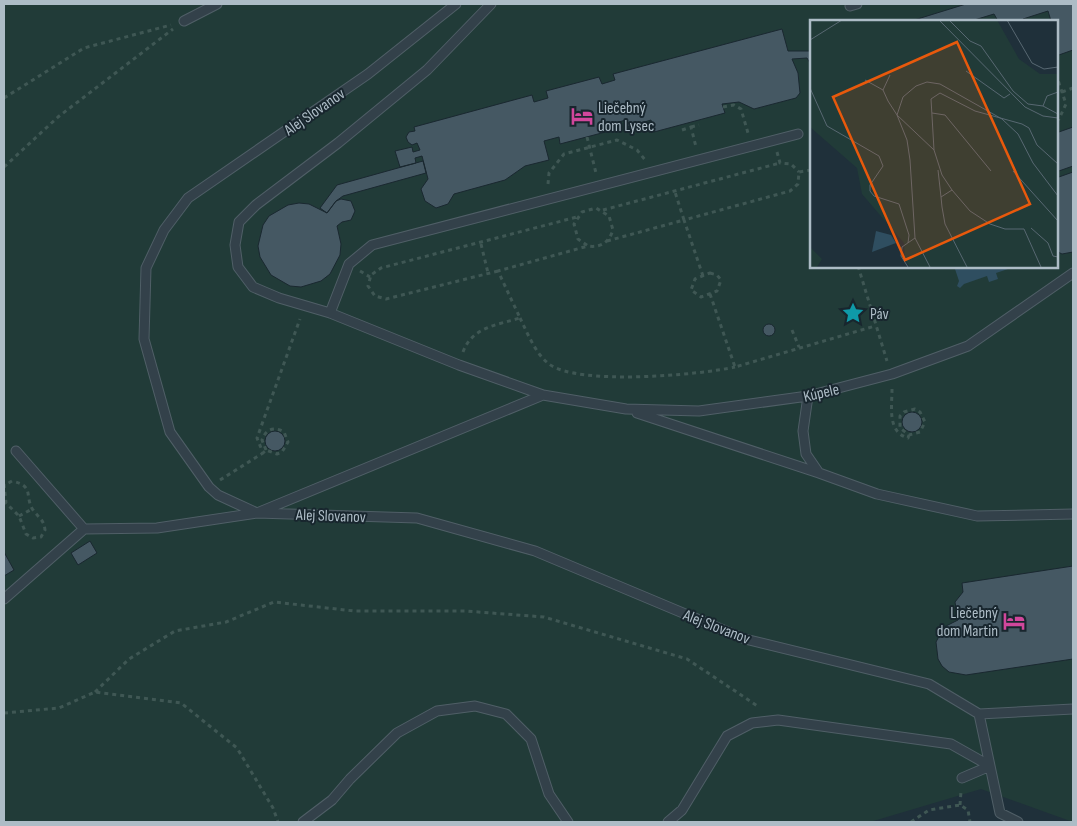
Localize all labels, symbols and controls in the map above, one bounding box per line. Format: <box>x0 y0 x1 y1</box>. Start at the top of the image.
inset map <box>810 20 1057 268</box>
street label: Alej Slovanov <box>280 84 349 141</box>
place label: Liečebný dom Lysec <box>598 99 654 136</box>
hotel icon: Liečebný dom Lysec <box>569 103 595 129</box>
place icon: Páv <box>840 300 866 326</box>
place label: Páv <box>870 305 889 324</box>
street label: Kúpele <box>802 380 841 407</box>
street label: Alej Slovanov <box>295 506 366 527</box>
place label: Liečebný dom Martin <box>937 604 998 641</box>
street label: Alej Slovanov <box>680 606 752 649</box>
hotel icon: Liečebný dom Martin <box>1001 608 1027 634</box>

